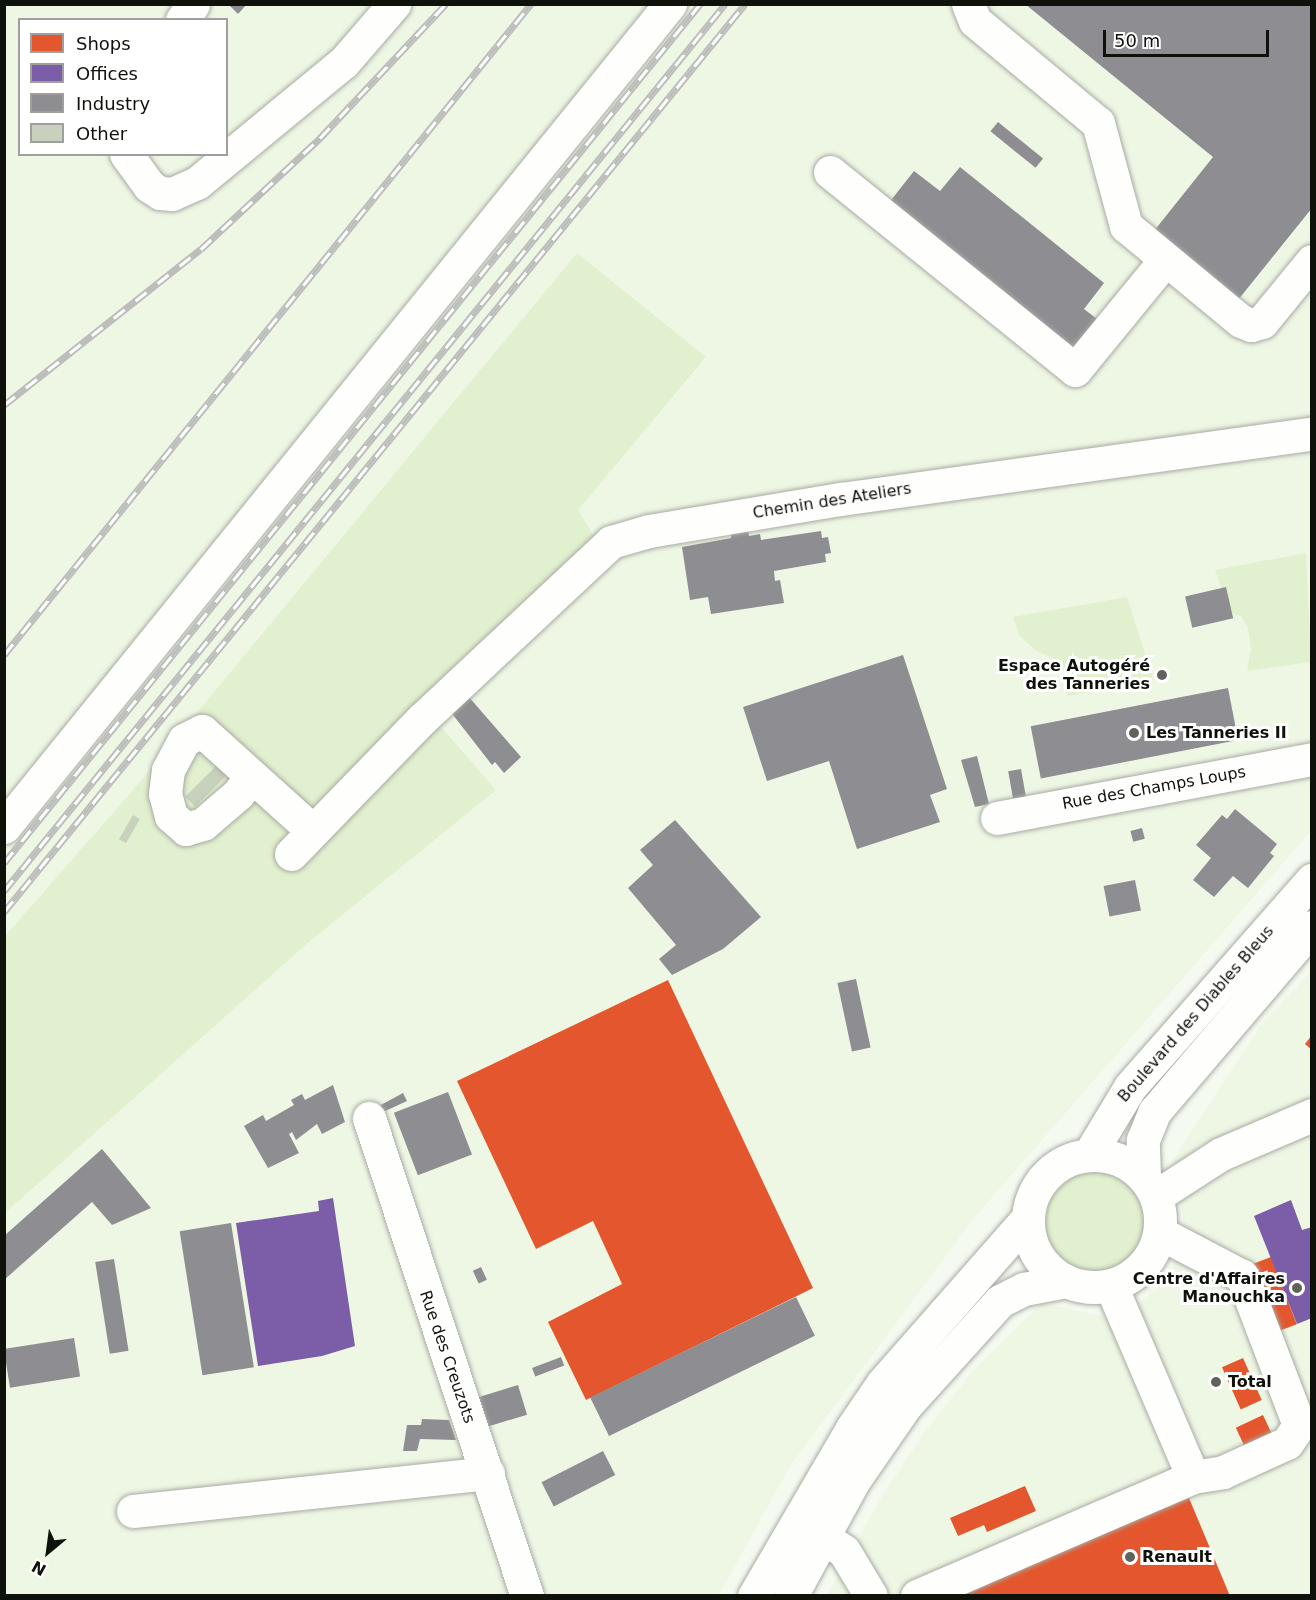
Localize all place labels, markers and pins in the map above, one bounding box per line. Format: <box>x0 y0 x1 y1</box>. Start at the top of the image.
place label: Espace Autogéré des Tanneries <box>998 656 1150 694</box>
marker: Espace Autogéré des Tanneries <box>1155 668 1169 682</box>
place label: Les Tanneries II <box>1146 723 1287 743</box>
marker: Les Tanneries II <box>1127 726 1141 740</box>
place label: Centre d'Affaires Manouchka <box>1133 1269 1285 1307</box>
marker: Centre d'Affaires Manouchka <box>1290 1281 1304 1295</box>
place label: Total <box>1228 1372 1272 1392</box>
marker: Total <box>1209 1375 1223 1389</box>
place label: Renault <box>1142 1547 1212 1567</box>
marker: Renault <box>1123 1550 1137 1564</box>

